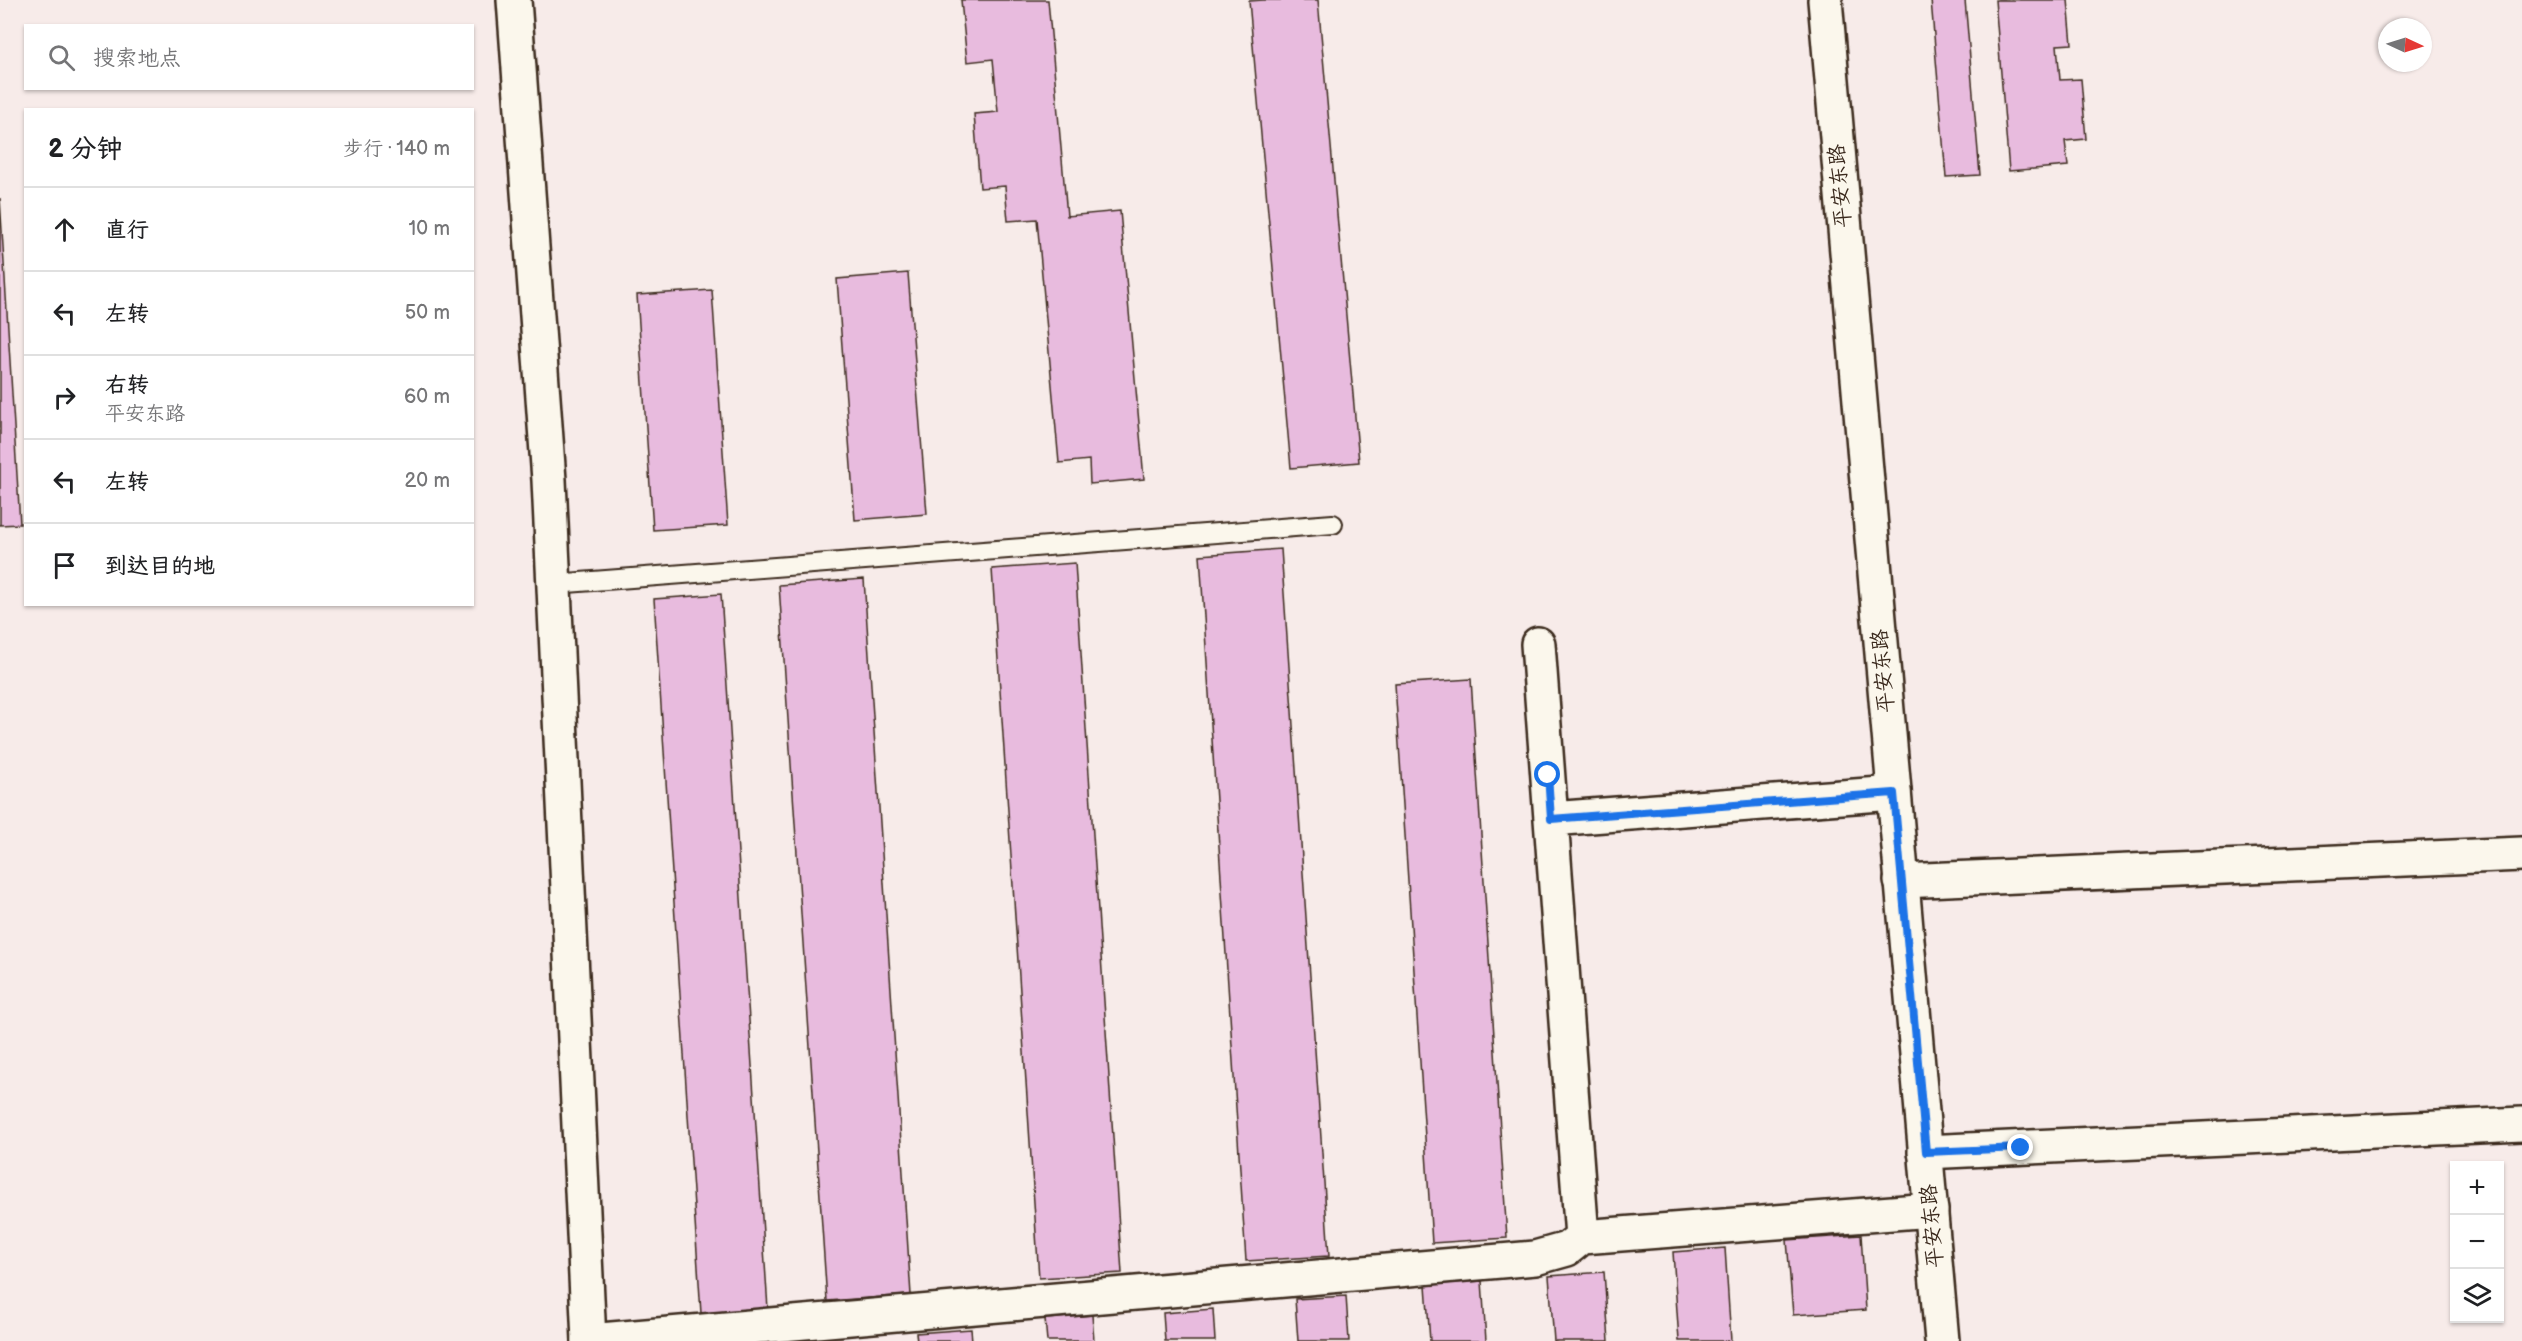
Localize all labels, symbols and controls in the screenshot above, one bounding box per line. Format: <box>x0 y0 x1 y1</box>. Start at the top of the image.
north arrow <box>2378 18 2432 72</box>
search box <box>24 24 474 90</box>
icon: search <box>45 41 78 74</box>
text: 搜索地点 <box>93 45 181 72</box>
text: 2 分钟 <box>48 134 123 165</box>
text: 步行 · 140 m <box>343 137 450 161</box>
street label: 平安东路 <box>1824 143 1856 229</box>
icon: ahead <box>48 213 81 246</box>
text: 直行 <box>105 217 149 244</box>
text: 10 m <box>409 217 450 241</box>
icon: left <box>48 297 81 330</box>
text: 左转 <box>105 301 149 328</box>
text: 50 m <box>405 301 450 325</box>
text: 右转 <box>105 372 149 399</box>
icon: right <box>48 381 81 414</box>
text: 60 m <box>404 385 450 409</box>
text: 平安东路 <box>105 402 185 426</box>
icon: left <box>48 465 81 498</box>
text: 左转 <box>105 469 149 496</box>
text: 20 m <box>405 469 450 493</box>
icon: arrive <box>48 549 81 582</box>
text: 到达目的地 <box>105 553 215 580</box>
street label: 平安东路 <box>1867 628 1899 714</box>
route start <box>1534 761 1560 787</box>
route end <box>2007 1134 2033 1160</box>
map controls <box>2450 1161 2504 1323</box>
button: + <box>2450 1161 2504 1215</box>
street label: 平安东路 <box>1916 1183 1948 1269</box>
button: − <box>2450 1215 2504 1269</box>
button: layers <box>2450 1269 2504 1323</box>

